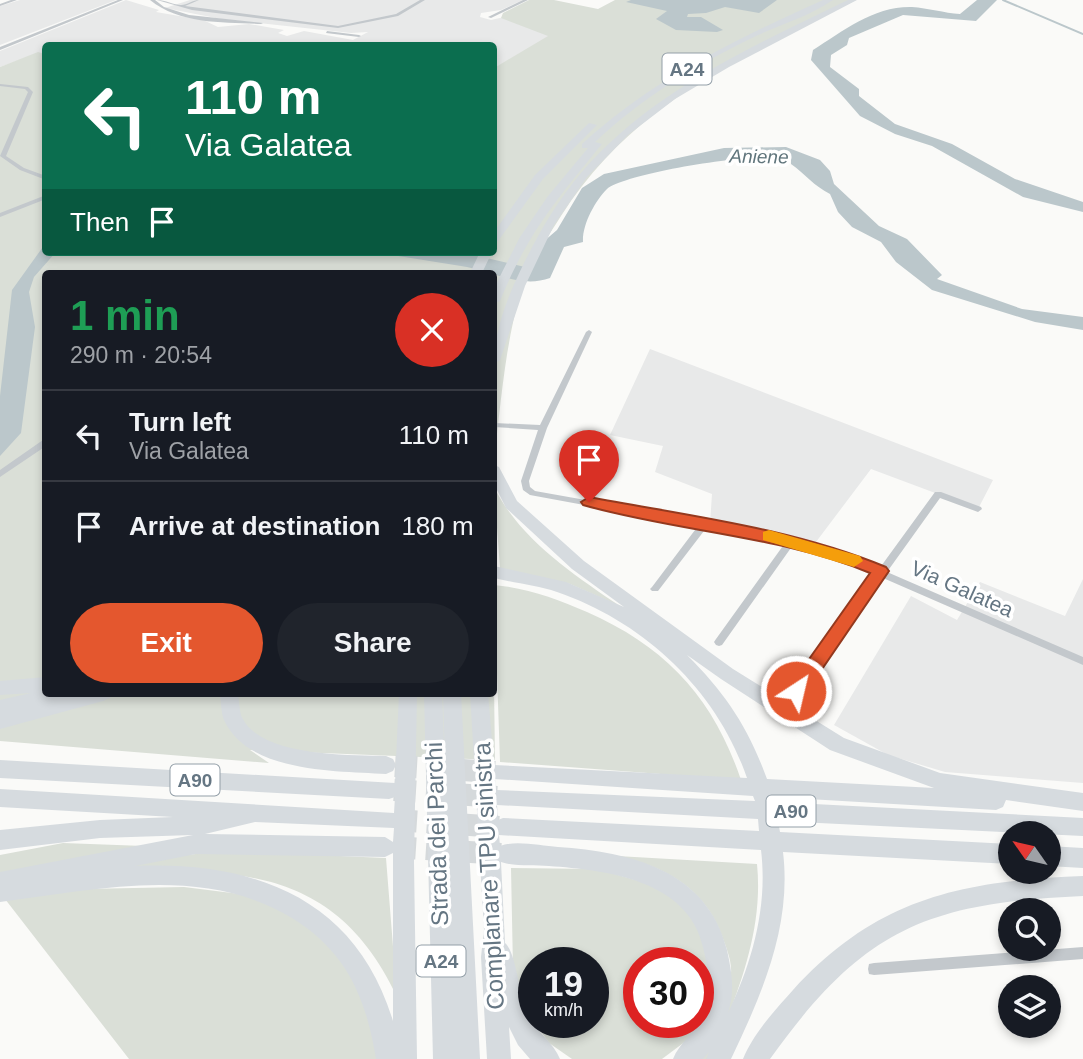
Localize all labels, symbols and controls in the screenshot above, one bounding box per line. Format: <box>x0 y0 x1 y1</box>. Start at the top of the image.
road number: A24 <box>662 54 712 85</box>
icon: left <box>70 70 161 161</box>
text: 110 m <box>185 70 321 124</box>
text: Via Galatea <box>185 127 352 163</box>
water label: Aniene <box>728 145 789 168</box>
icon: arrive <box>143 203 181 241</box>
text: Then <box>70 207 129 237</box>
text: 1 min <box>70 292 180 339</box>
button: close <box>395 293 469 367</box>
text: 290 m · 20:54 <box>70 342 212 368</box>
text: Turn left <box>129 407 231 437</box>
icon: left <box>70 417 108 455</box>
text: 110 m <box>399 420 469 450</box>
pin <box>559 430 619 502</box>
text: Via Galatea <box>129 438 249 464</box>
icon: arrive <box>570 441 608 479</box>
icon: arrive <box>70 508 108 546</box>
text: Arrive at destination <box>129 511 380 541</box>
text: 180 m <box>401 511 474 541</box>
street label: Via Galatea <box>908 556 1017 621</box>
button: Exit <box>70 603 263 683</box>
button: Share <box>277 603 469 683</box>
position arrow <box>759 654 833 728</box>
street label: Complanare TPU sinistra <box>468 741 509 1010</box>
street label: Strada dei Parchi <box>420 742 453 926</box>
road number: A90 <box>170 764 220 796</box>
road number: A90 <box>766 796 816 826</box>
north arrow <box>998 821 1060 884</box>
map controls <box>998 821 1061 1038</box>
button: search <box>998 898 1061 961</box>
road number: A24 <box>416 945 466 976</box>
speed limit sign: 30 <box>623 947 714 1038</box>
text: 19 <box>544 964 583 1003</box>
button: layers <box>998 975 1061 1038</box>
text: km/h <box>544 1000 583 1020</box>

